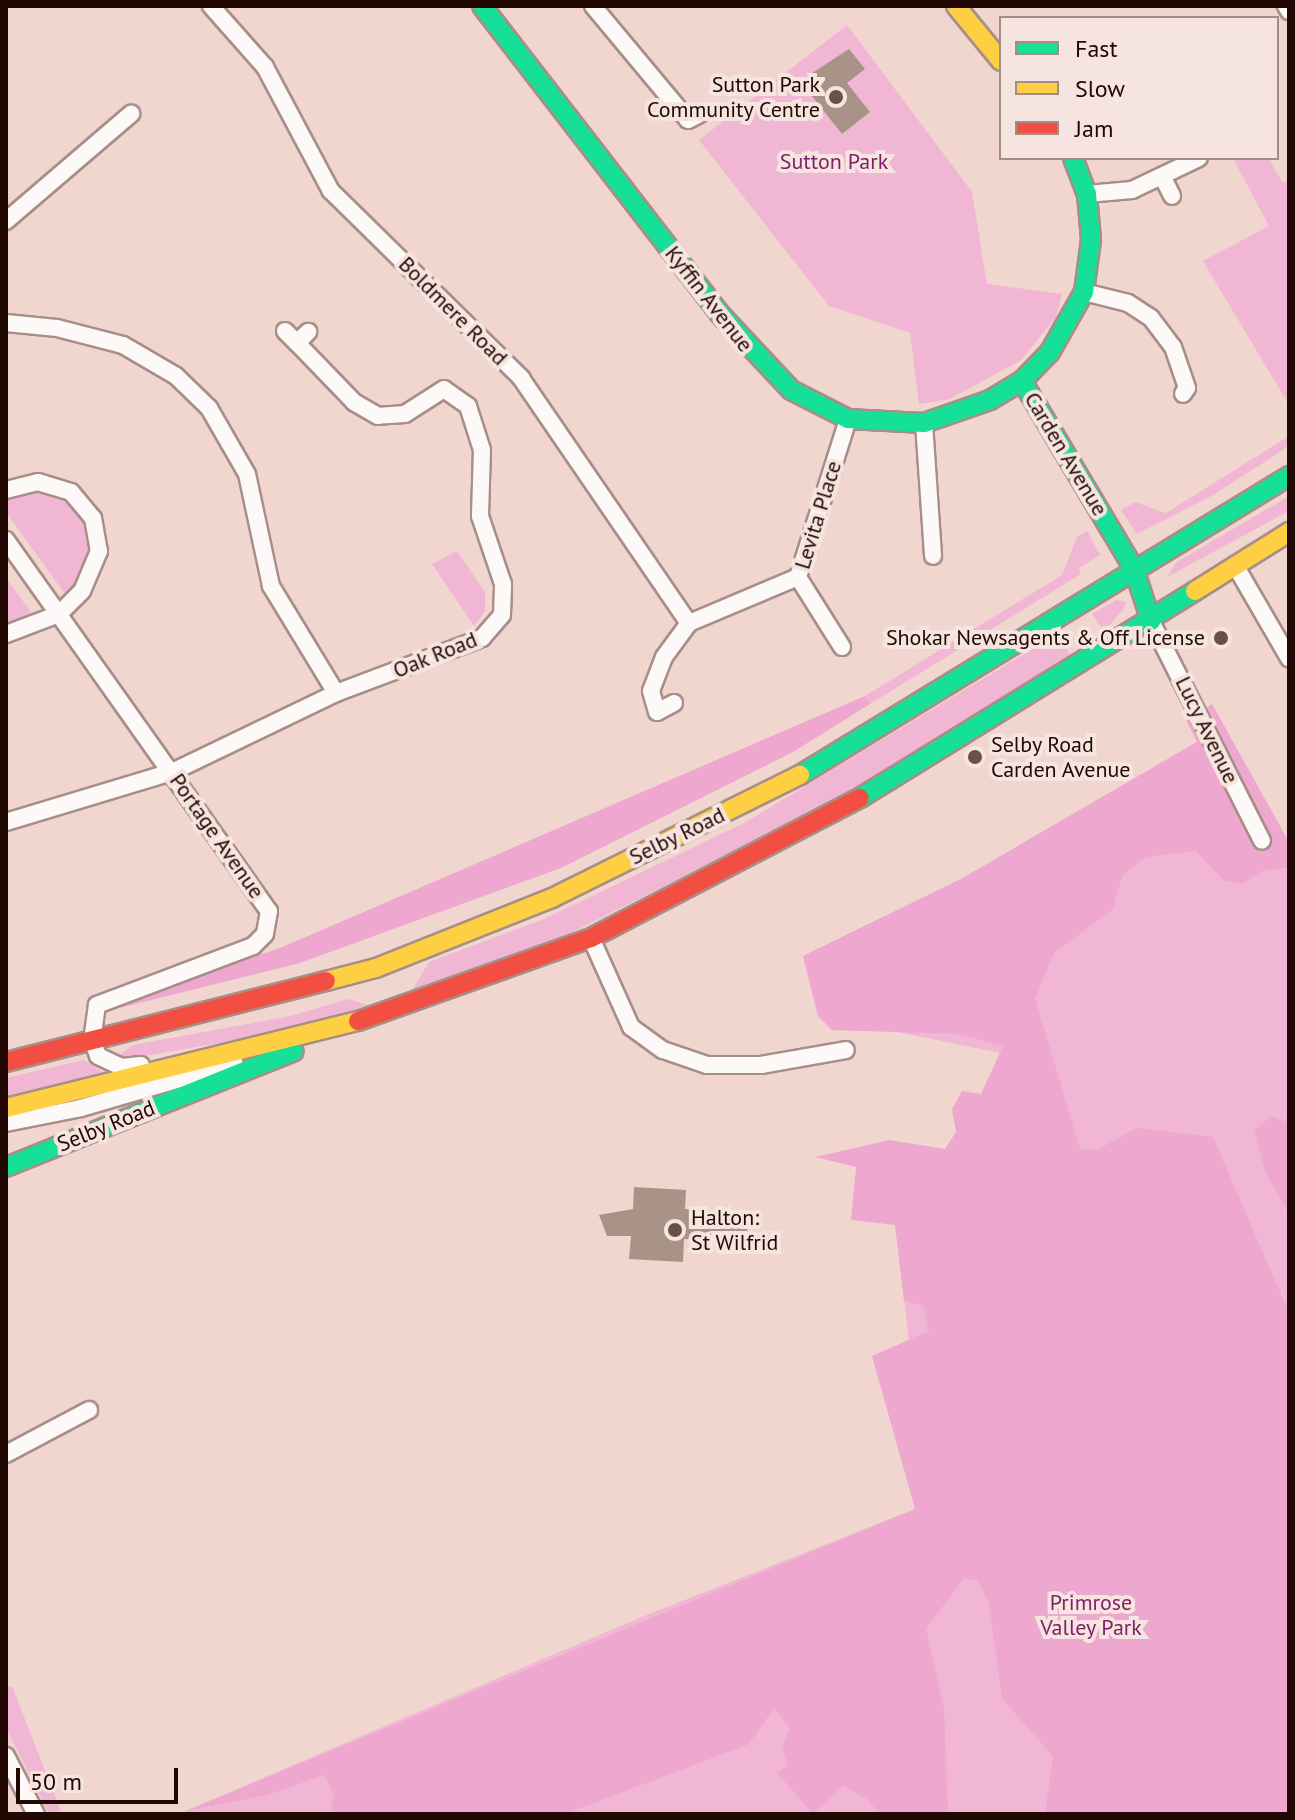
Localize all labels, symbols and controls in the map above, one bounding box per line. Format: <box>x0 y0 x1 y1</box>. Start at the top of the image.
legend <box>999 16 1279 160</box>
text: Fast <box>1075 33 1118 64</box>
place label: Sutton Park Community Centre <box>646 71 820 122</box>
text: Slow <box>1075 73 1125 104</box>
marker: Sutton Park Community Centre <box>827 88 845 106</box>
text: Jam <box>1075 113 1113 144</box>
park label: Sutton Park <box>780 149 888 175</box>
street label: Kyffin Avenue <box>659 240 759 358</box>
street label: Boldmere Road <box>393 251 513 371</box>
street label: Carden Avenue <box>1019 387 1113 521</box>
street label: Levita Place <box>789 458 847 572</box>
place label: Shokar Newsagents & Off License <box>886 625 1205 651</box>
street label: Oak Road <box>389 626 481 684</box>
marker: Shokar Newsagents & Off License <box>1212 629 1230 647</box>
street label: Lucy Avenue <box>1169 672 1245 788</box>
place label: Selby Road Carden Avenue <box>991 731 1131 782</box>
marker: Selby Road Carden Avenue <box>966 748 984 766</box>
street label: Portage Avenue <box>164 768 270 904</box>
street label: Selby Road <box>625 801 729 871</box>
street label: Selby Road <box>53 1094 159 1158</box>
place label: Halton: St Wilfrid <box>691 1204 779 1256</box>
marker: Halton: St Wilfrid <box>666 1221 684 1239</box>
park label: Primrose Valley Park <box>1040 1589 1142 1640</box>
scale bar <box>20 1752 182 1802</box>
text: 50 m <box>30 1766 82 1797</box>

